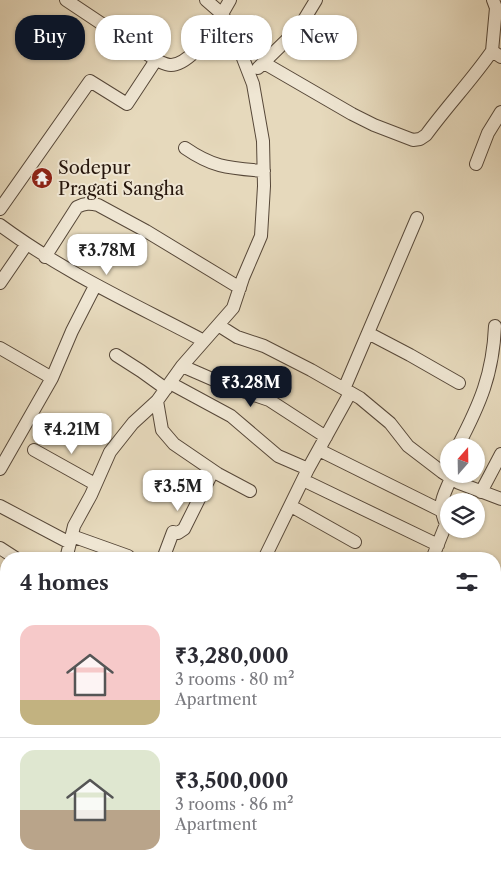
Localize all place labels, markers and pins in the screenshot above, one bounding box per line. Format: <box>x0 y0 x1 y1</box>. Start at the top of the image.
place label: Sodepur Pragati Sangha <box>58 157 185 200</box>
temple icon: Sodepur Pragati Sangha <box>30 166 54 190</box>
pin: ₹3.78M <box>66 234 148 276</box>
pin: ₹3.28M <box>210 366 292 408</box>
pin: ₹4.21M <box>31 412 113 455</box>
pin: ₹3.5M <box>143 470 213 512</box>

